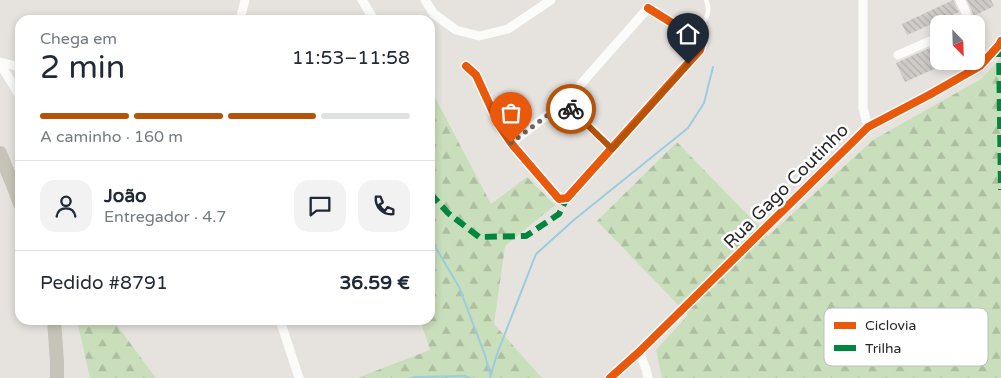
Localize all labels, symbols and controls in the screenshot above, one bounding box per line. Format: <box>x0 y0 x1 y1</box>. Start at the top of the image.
pin <box>667 13 709 64</box>
north arrow <box>930 15 985 70</box>
map controls <box>930 15 985 70</box>
icon: home <box>674 20 702 48</box>
text: Chega em <box>40 29 117 49</box>
text: 11:53–11:58 <box>292 47 410 69</box>
text: 2 min <box>40 49 125 87</box>
courier <box>546 84 596 134</box>
pin <box>490 92 532 143</box>
icon: bike <box>557 95 585 123</box>
icon: bag <box>497 99 525 127</box>
street label: Rua Gago Coutinho <box>719 119 853 253</box>
text: A caminho · 160 m <box>40 127 183 147</box>
button: person <box>40 180 92 232</box>
button: chat <box>294 180 346 232</box>
button: phone <box>358 180 410 232</box>
text: João <box>104 185 147 207</box>
text: Entregador · 4.7 <box>104 207 226 227</box>
text: Pedido #8791 <box>40 272 168 294</box>
text: 36.59 € <box>339 272 410 294</box>
legend <box>824 308 988 366</box>
text: Ciclovia <box>865 317 916 334</box>
text: Trilha <box>865 340 901 357</box>

